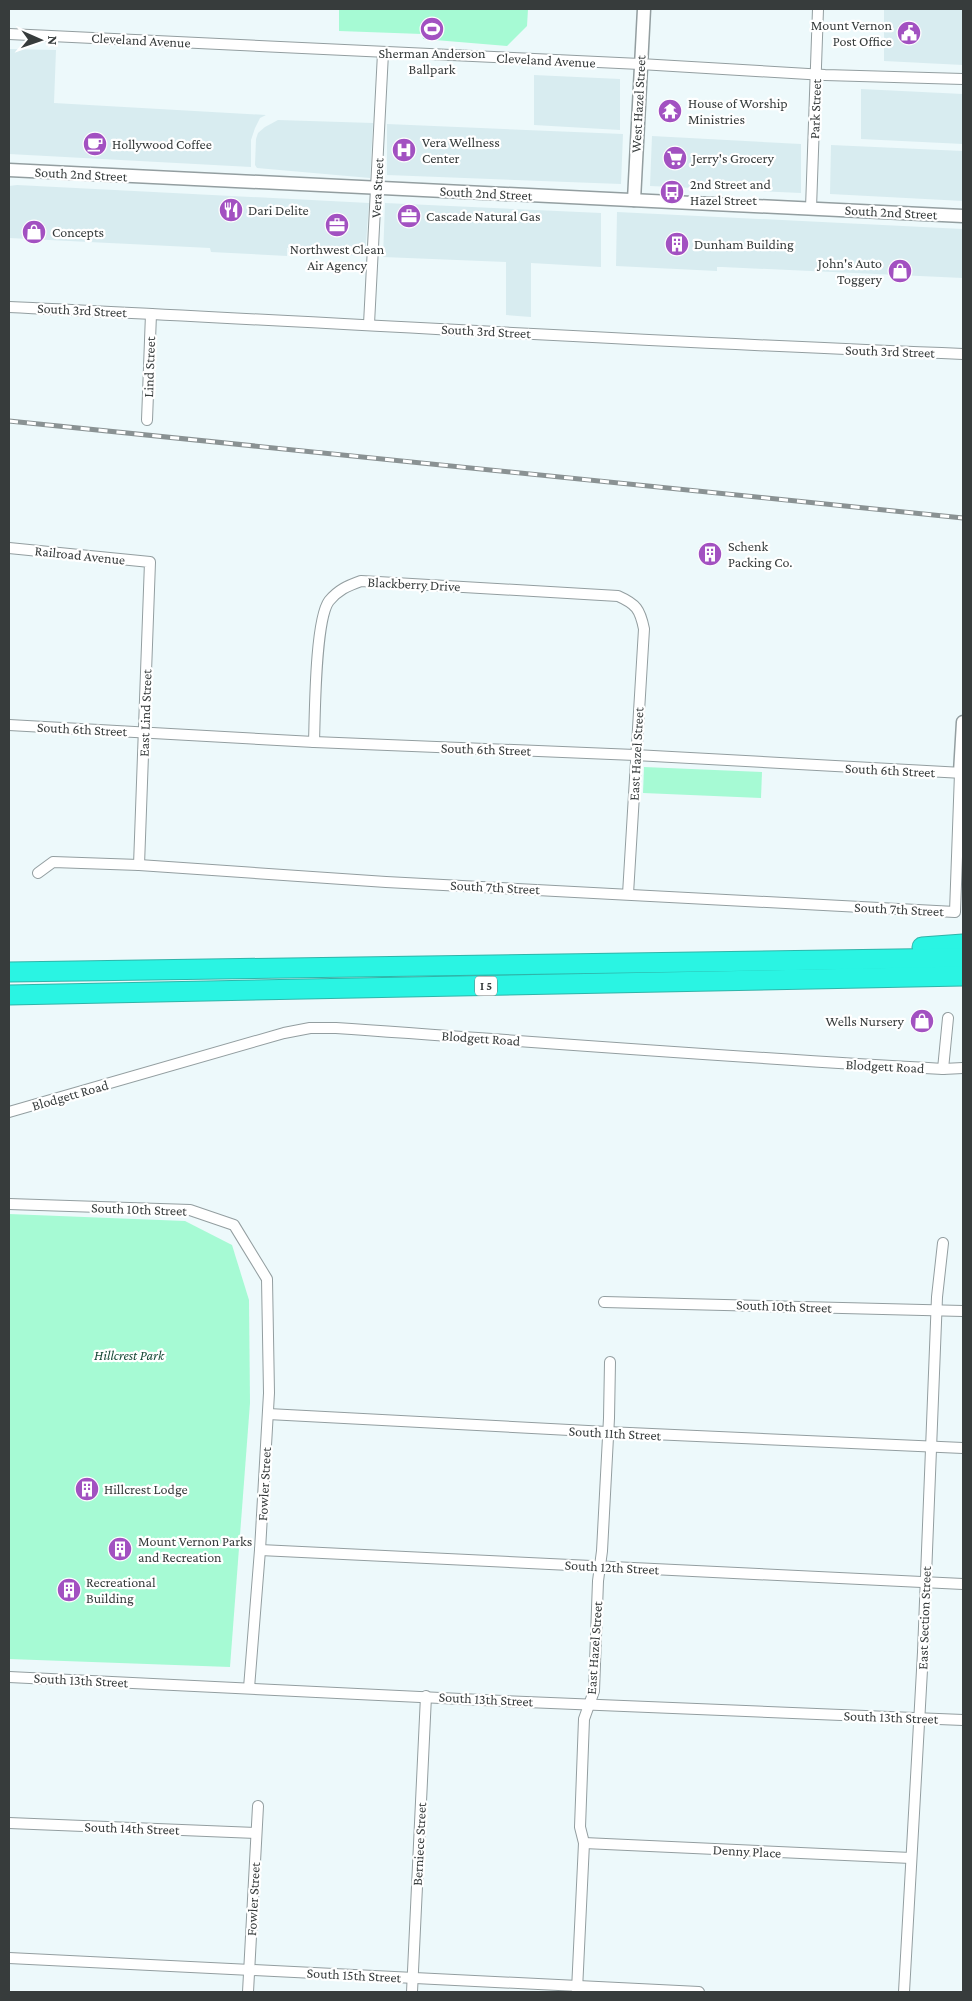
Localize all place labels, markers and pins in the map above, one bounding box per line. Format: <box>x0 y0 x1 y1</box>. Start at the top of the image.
sports icon: Sherman Anderson Ballpark <box>419 16 445 42</box>
place label: Mount Vernon Post Office <box>811 17 892 49</box>
public building icon: Mount Vernon Post Office <box>896 20 922 46</box>
place label: Sherman Anderson Ballpark <box>379 45 486 77</box>
place label: House of Worship Ministries <box>688 95 788 127</box>
temple icon: House of Worship Ministries <box>657 98 683 124</box>
cafe icon: Hollywood Coffee <box>82 131 108 157</box>
place label: Vera Wellness Center <box>422 134 500 166</box>
place label: Hollywood Coffee <box>112 136 212 152</box>
hospital icon: Vera Wellness Center <box>391 137 417 163</box>
supermarket icon: Jerry's Grocery <box>662 145 688 171</box>
place label: Jerry's Grocery <box>690 150 774 166</box>
place label: 2nd Street and Hazel Street <box>690 176 772 208</box>
bus stop icon: 2nd Street and Hazel Street <box>659 179 685 205</box>
restaurant icon: Dari Delite <box>218 197 244 223</box>
place label: Dari Delite <box>248 202 309 218</box>
office icon: Cascade Natural Gas <box>396 203 422 229</box>
place label: Cascade Natural Gas <box>426 208 541 224</box>
office icon: Northwest Clean Air Agency <box>324 212 350 238</box>
shop icon: Concepts <box>21 219 47 245</box>
place label: Concepts <box>52 224 104 240</box>
building icon: Dunham Building <box>664 231 690 257</box>
place label: Dunham Building <box>694 236 794 252</box>
place label: Northwest Clean Air Agency <box>290 241 385 273</box>
place label: John's Auto Toggery <box>816 255 883 287</box>
shop icon: John's Auto Toggery <box>887 258 913 284</box>
place label: Schenk Packing Co. <box>728 538 792 570</box>
building icon: Schenk Packing Co. <box>697 541 723 567</box>
shop icon: Wells Nursery <box>909 1008 935 1034</box>
place label: Wells Nursery <box>826 1013 905 1029</box>
building icon: Hillcrest Lodge <box>74 1476 100 1502</box>
place label: Hillcrest Lodge <box>104 1481 188 1497</box>
place label: Mount Vernon Parks and Recreation <box>138 1533 252 1565</box>
building icon: Mount Vernon Parks and Recreation <box>107 1536 133 1562</box>
place label: Recreational Building <box>86 1574 156 1606</box>
building icon: Recreational Building <box>56 1577 82 1603</box>

